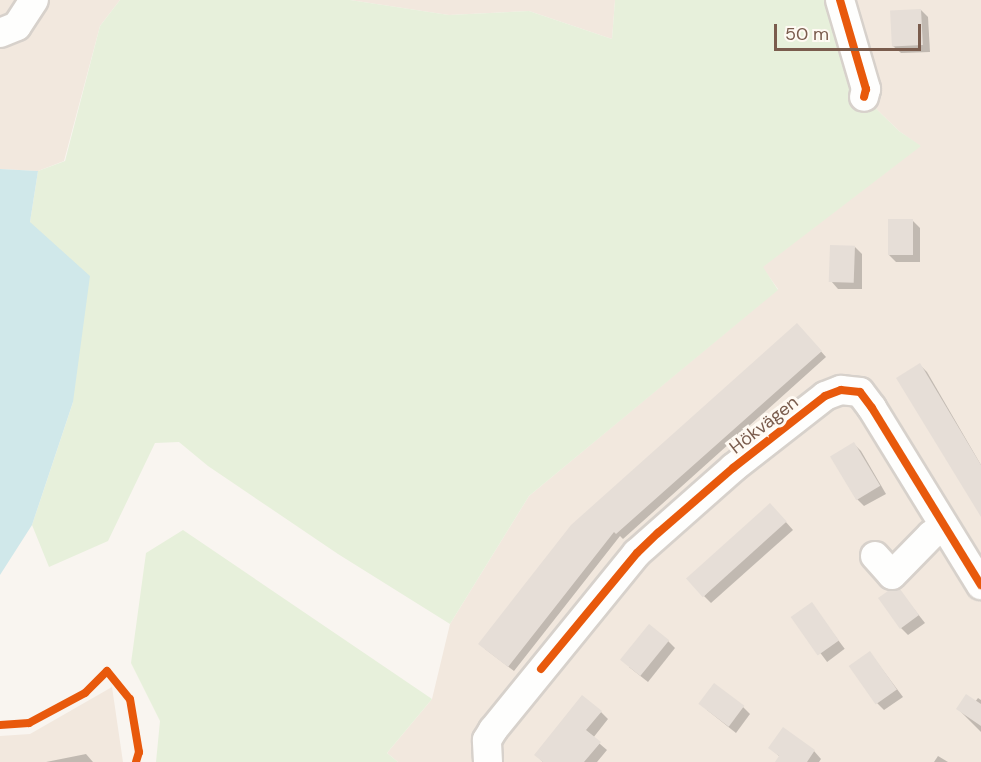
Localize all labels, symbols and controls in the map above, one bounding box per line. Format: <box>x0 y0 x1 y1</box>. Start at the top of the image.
scale bar <box>777 12 924 50</box>
text: 50 m <box>785 22 829 46</box>
street label: Hökvägen <box>725 392 803 458</box>

